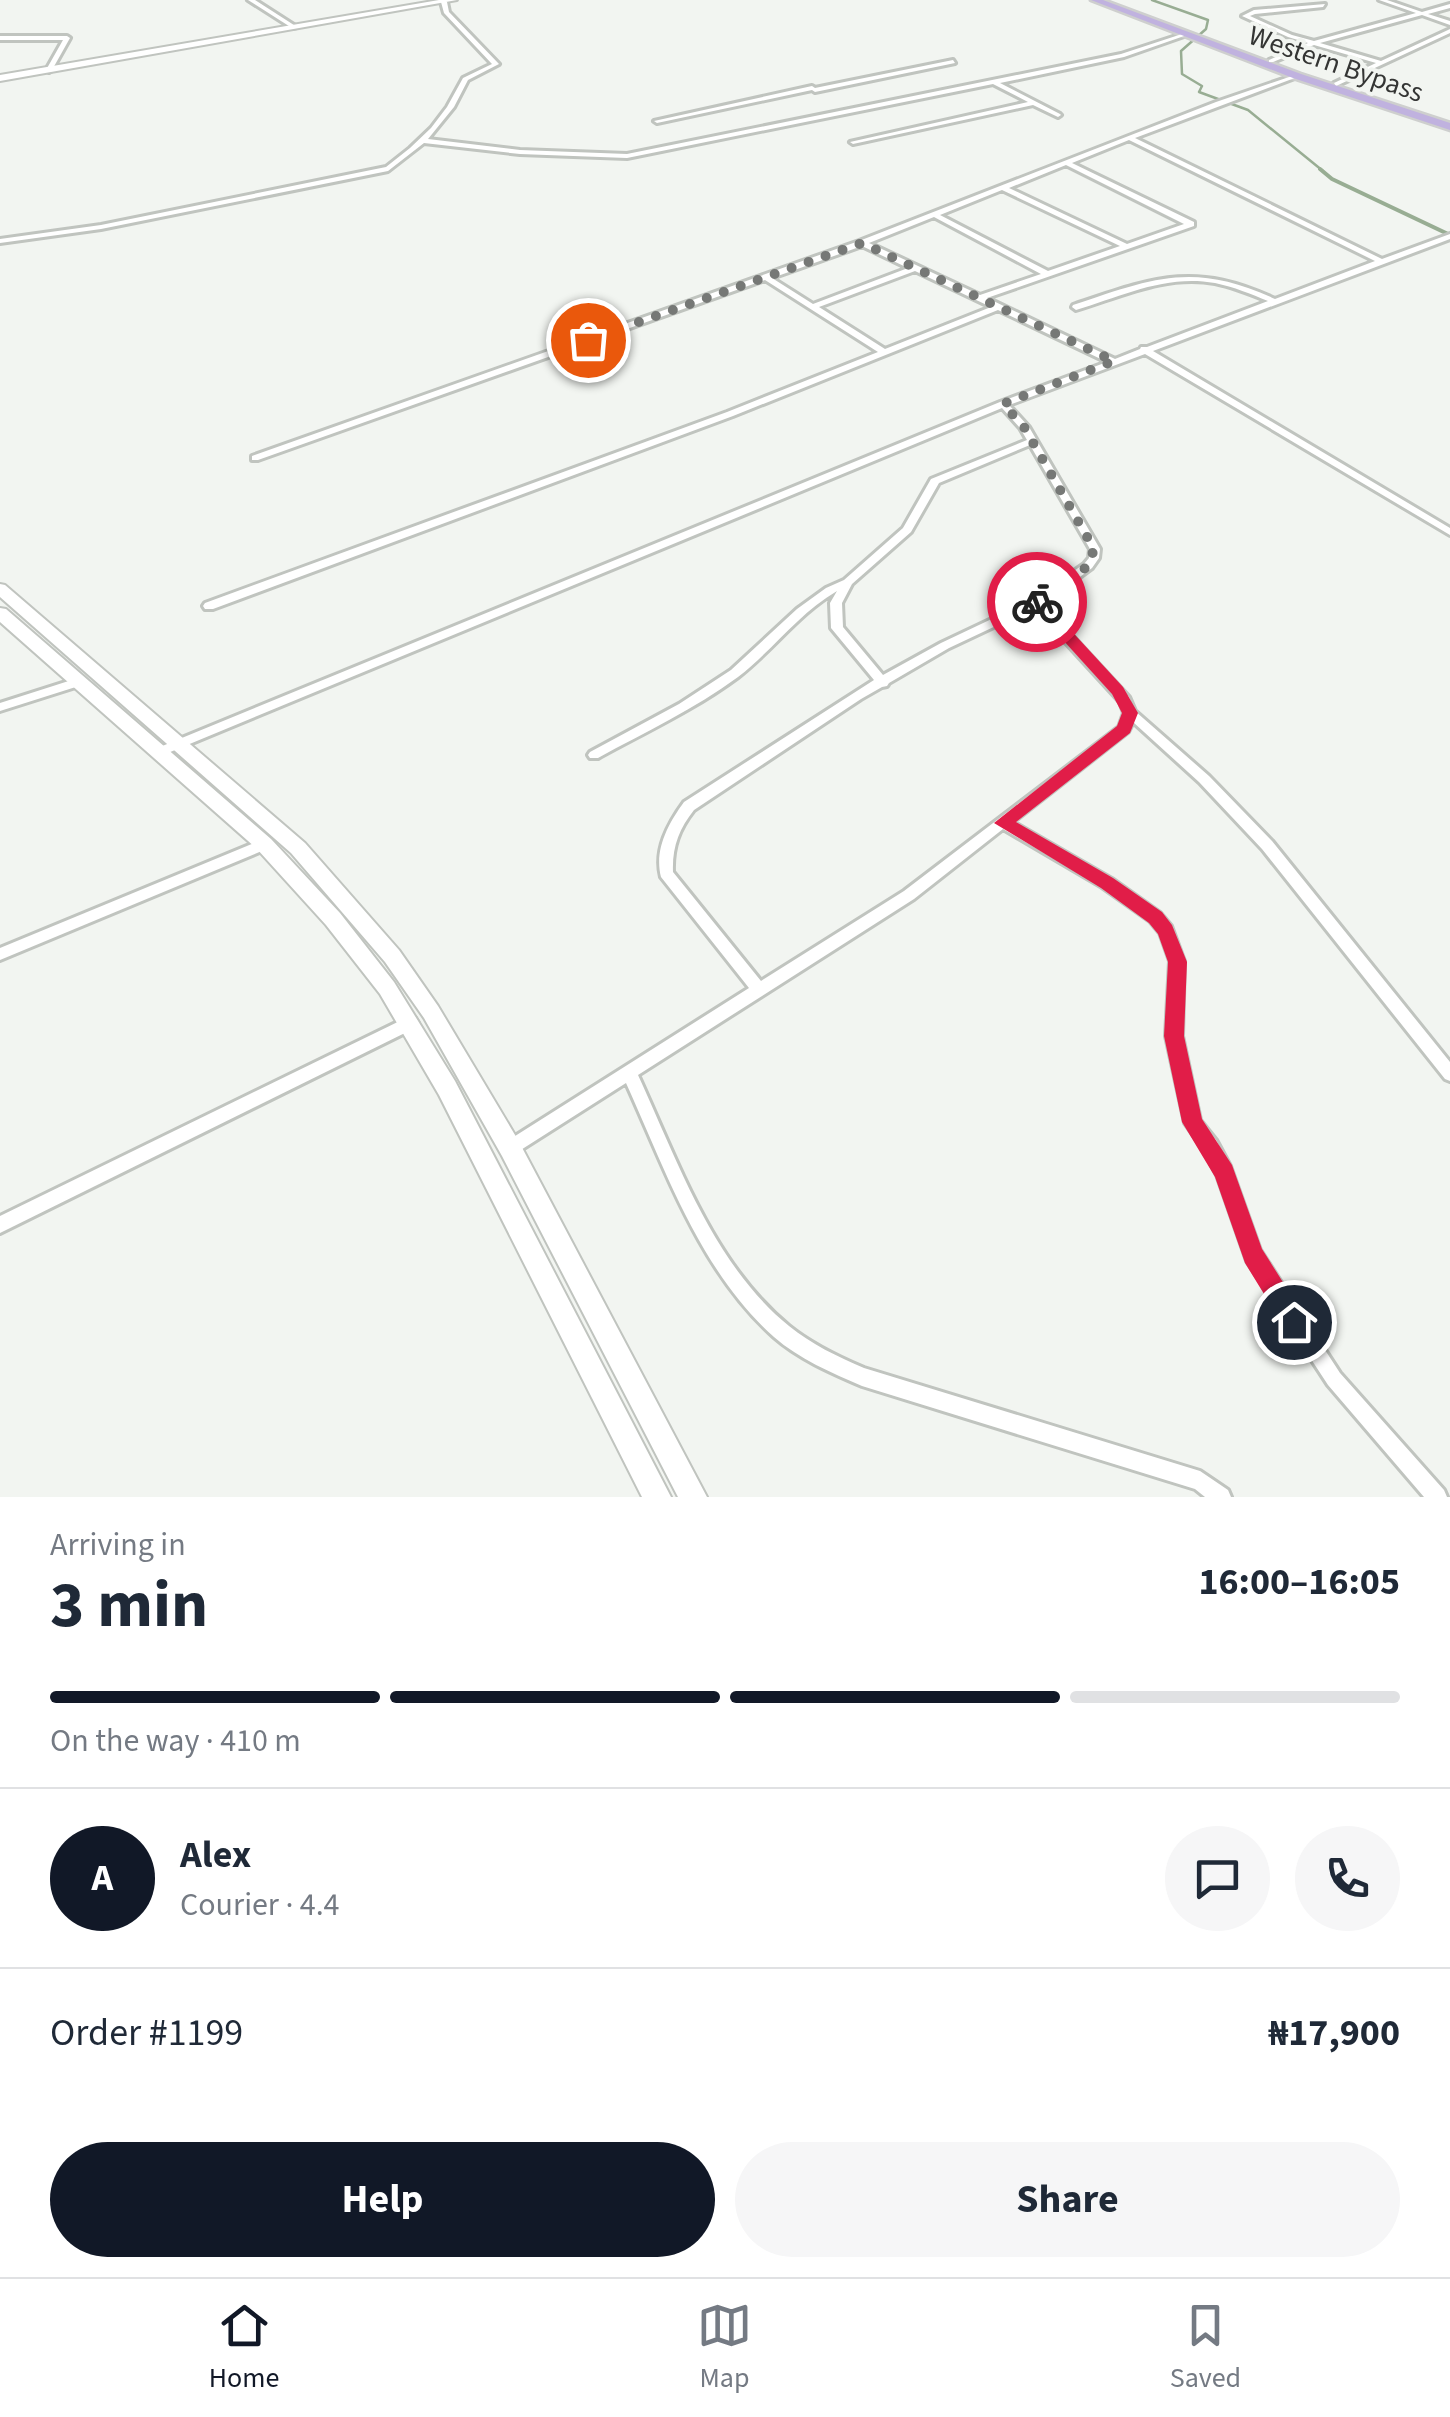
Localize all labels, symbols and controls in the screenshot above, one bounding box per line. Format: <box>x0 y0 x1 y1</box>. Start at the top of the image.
street label: Western Bypass <box>1243 15 1429 113</box>
pin <box>546 298 631 383</box>
icon: bag <box>561 313 616 368</box>
courier <box>987 552 1087 652</box>
icon: bike <box>1010 575 1065 630</box>
pin <box>1252 1280 1337 1365</box>
icon: home <box>1267 1295 1322 1350</box>
text: Arriving in <box>50 1522 186 1568</box>
text: 16:00–16:05 <box>1198 1555 1400 1609</box>
text: 3 min <box>50 1559 208 1652</box>
text: On the way · 410 m <box>50 1718 301 1764</box>
button: chat <box>1165 1826 1270 1931</box>
button: phone <box>1295 1826 1400 1931</box>
text: Alex <box>180 1828 251 1882</box>
text: A <box>92 1851 113 1905</box>
text: Courier · 4.4 <box>180 1882 340 1928</box>
text: Order #1199 <box>50 2006 243 2060</box>
text: ₦17,900 <box>1268 2006 1400 2060</box>
button: Help <box>50 2142 715 2257</box>
button: Share <box>735 2142 1400 2257</box>
tab: Home <box>209 2298 279 2398</box>
tab: Map <box>697 2298 752 2398</box>
tab: Saved <box>1170 2298 1241 2398</box>

